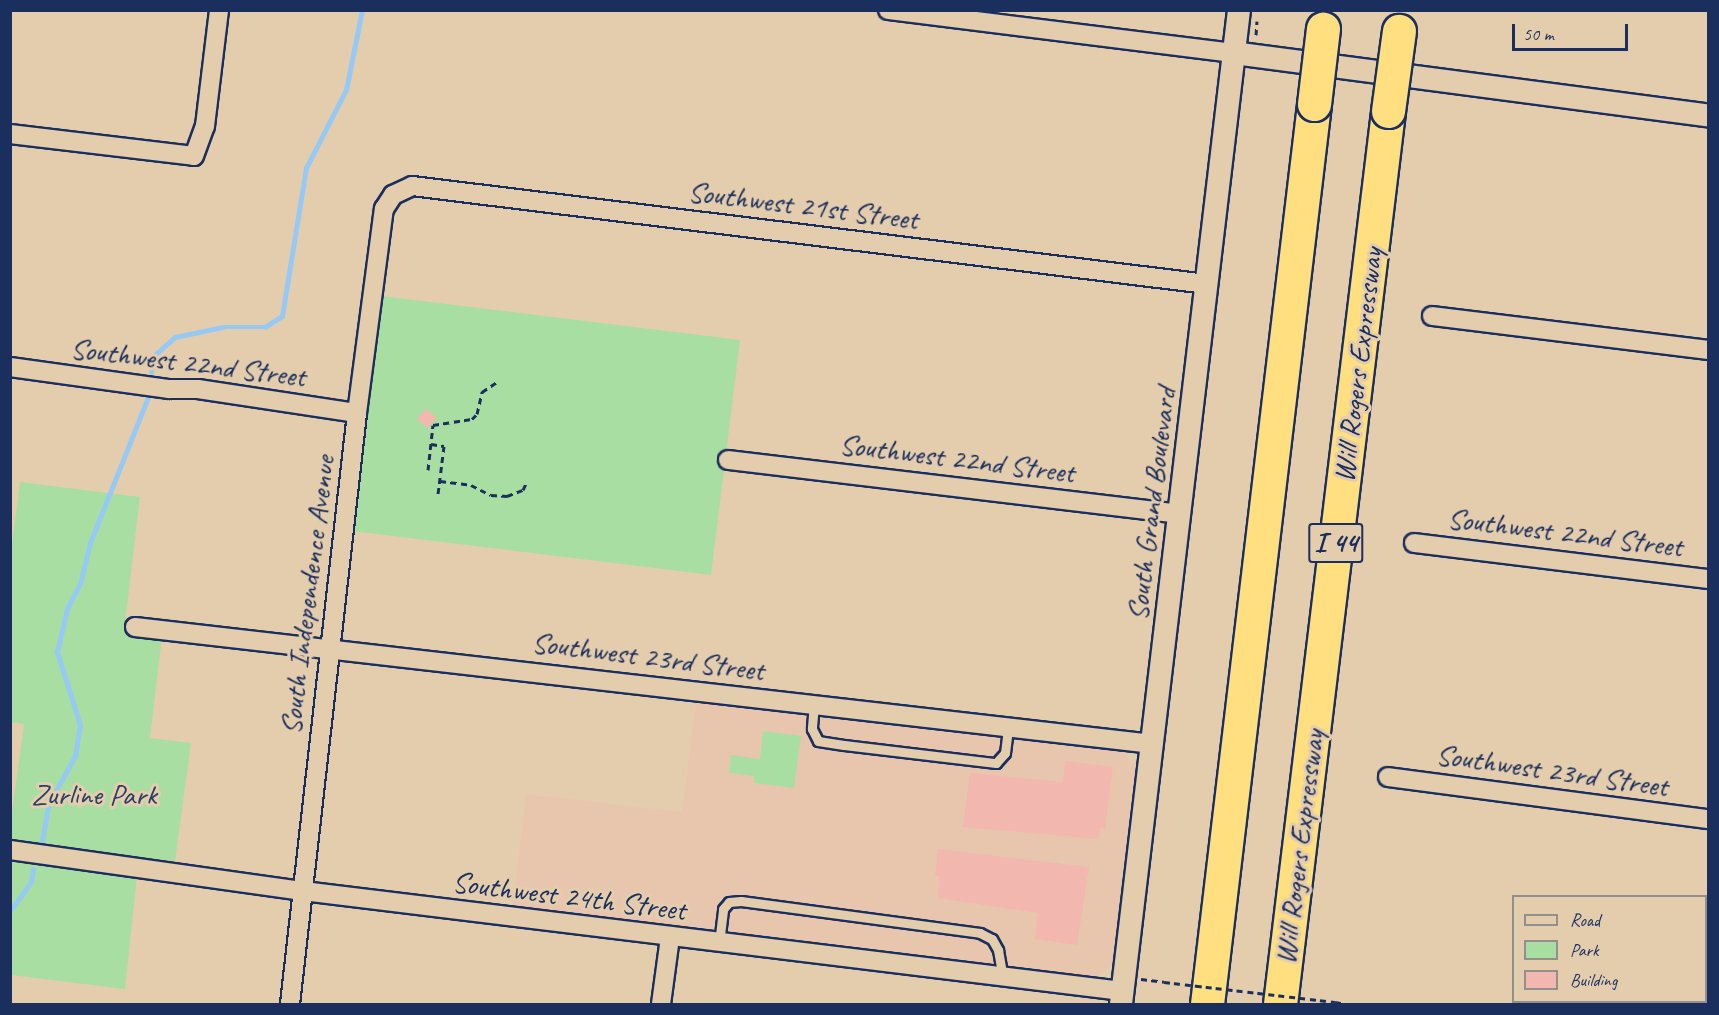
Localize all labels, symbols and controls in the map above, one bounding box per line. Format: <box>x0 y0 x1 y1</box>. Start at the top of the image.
scale bar <box>1515 12 1630 50</box>
text: 50 m <box>1523 23 1554 45</box>
street label: Southwest 21st Street <box>686 173 920 237</box>
street label: Will Rogers Expressway <box>1326 245 1390 485</box>
street label: Southwest 22nd Street <box>68 330 308 394</box>
street label: South Grand Boulevard <box>1119 385 1183 623</box>
street label: Southwest 22nd Street <box>837 426 1077 490</box>
street label: South Independence Avenue <box>272 454 342 736</box>
street label: Southwest 22nd Street <box>1445 500 1685 564</box>
road number: I 44 <box>1308 518 1364 568</box>
street label: Southwest 23rd Street <box>529 624 767 688</box>
street label: Will Rogers Expressway <box>1267 727 1331 967</box>
street label: Southwest 23rd Street <box>1433 736 1671 804</box>
park label: Zurline Park <box>31 776 157 812</box>
street label: Southwest 24th Street <box>450 864 688 928</box>
legend <box>1512 895 1707 1003</box>
text: Road <box>1570 909 1600 931</box>
text: Park <box>1570 939 1599 961</box>
text: Building <box>1570 969 1617 991</box>

